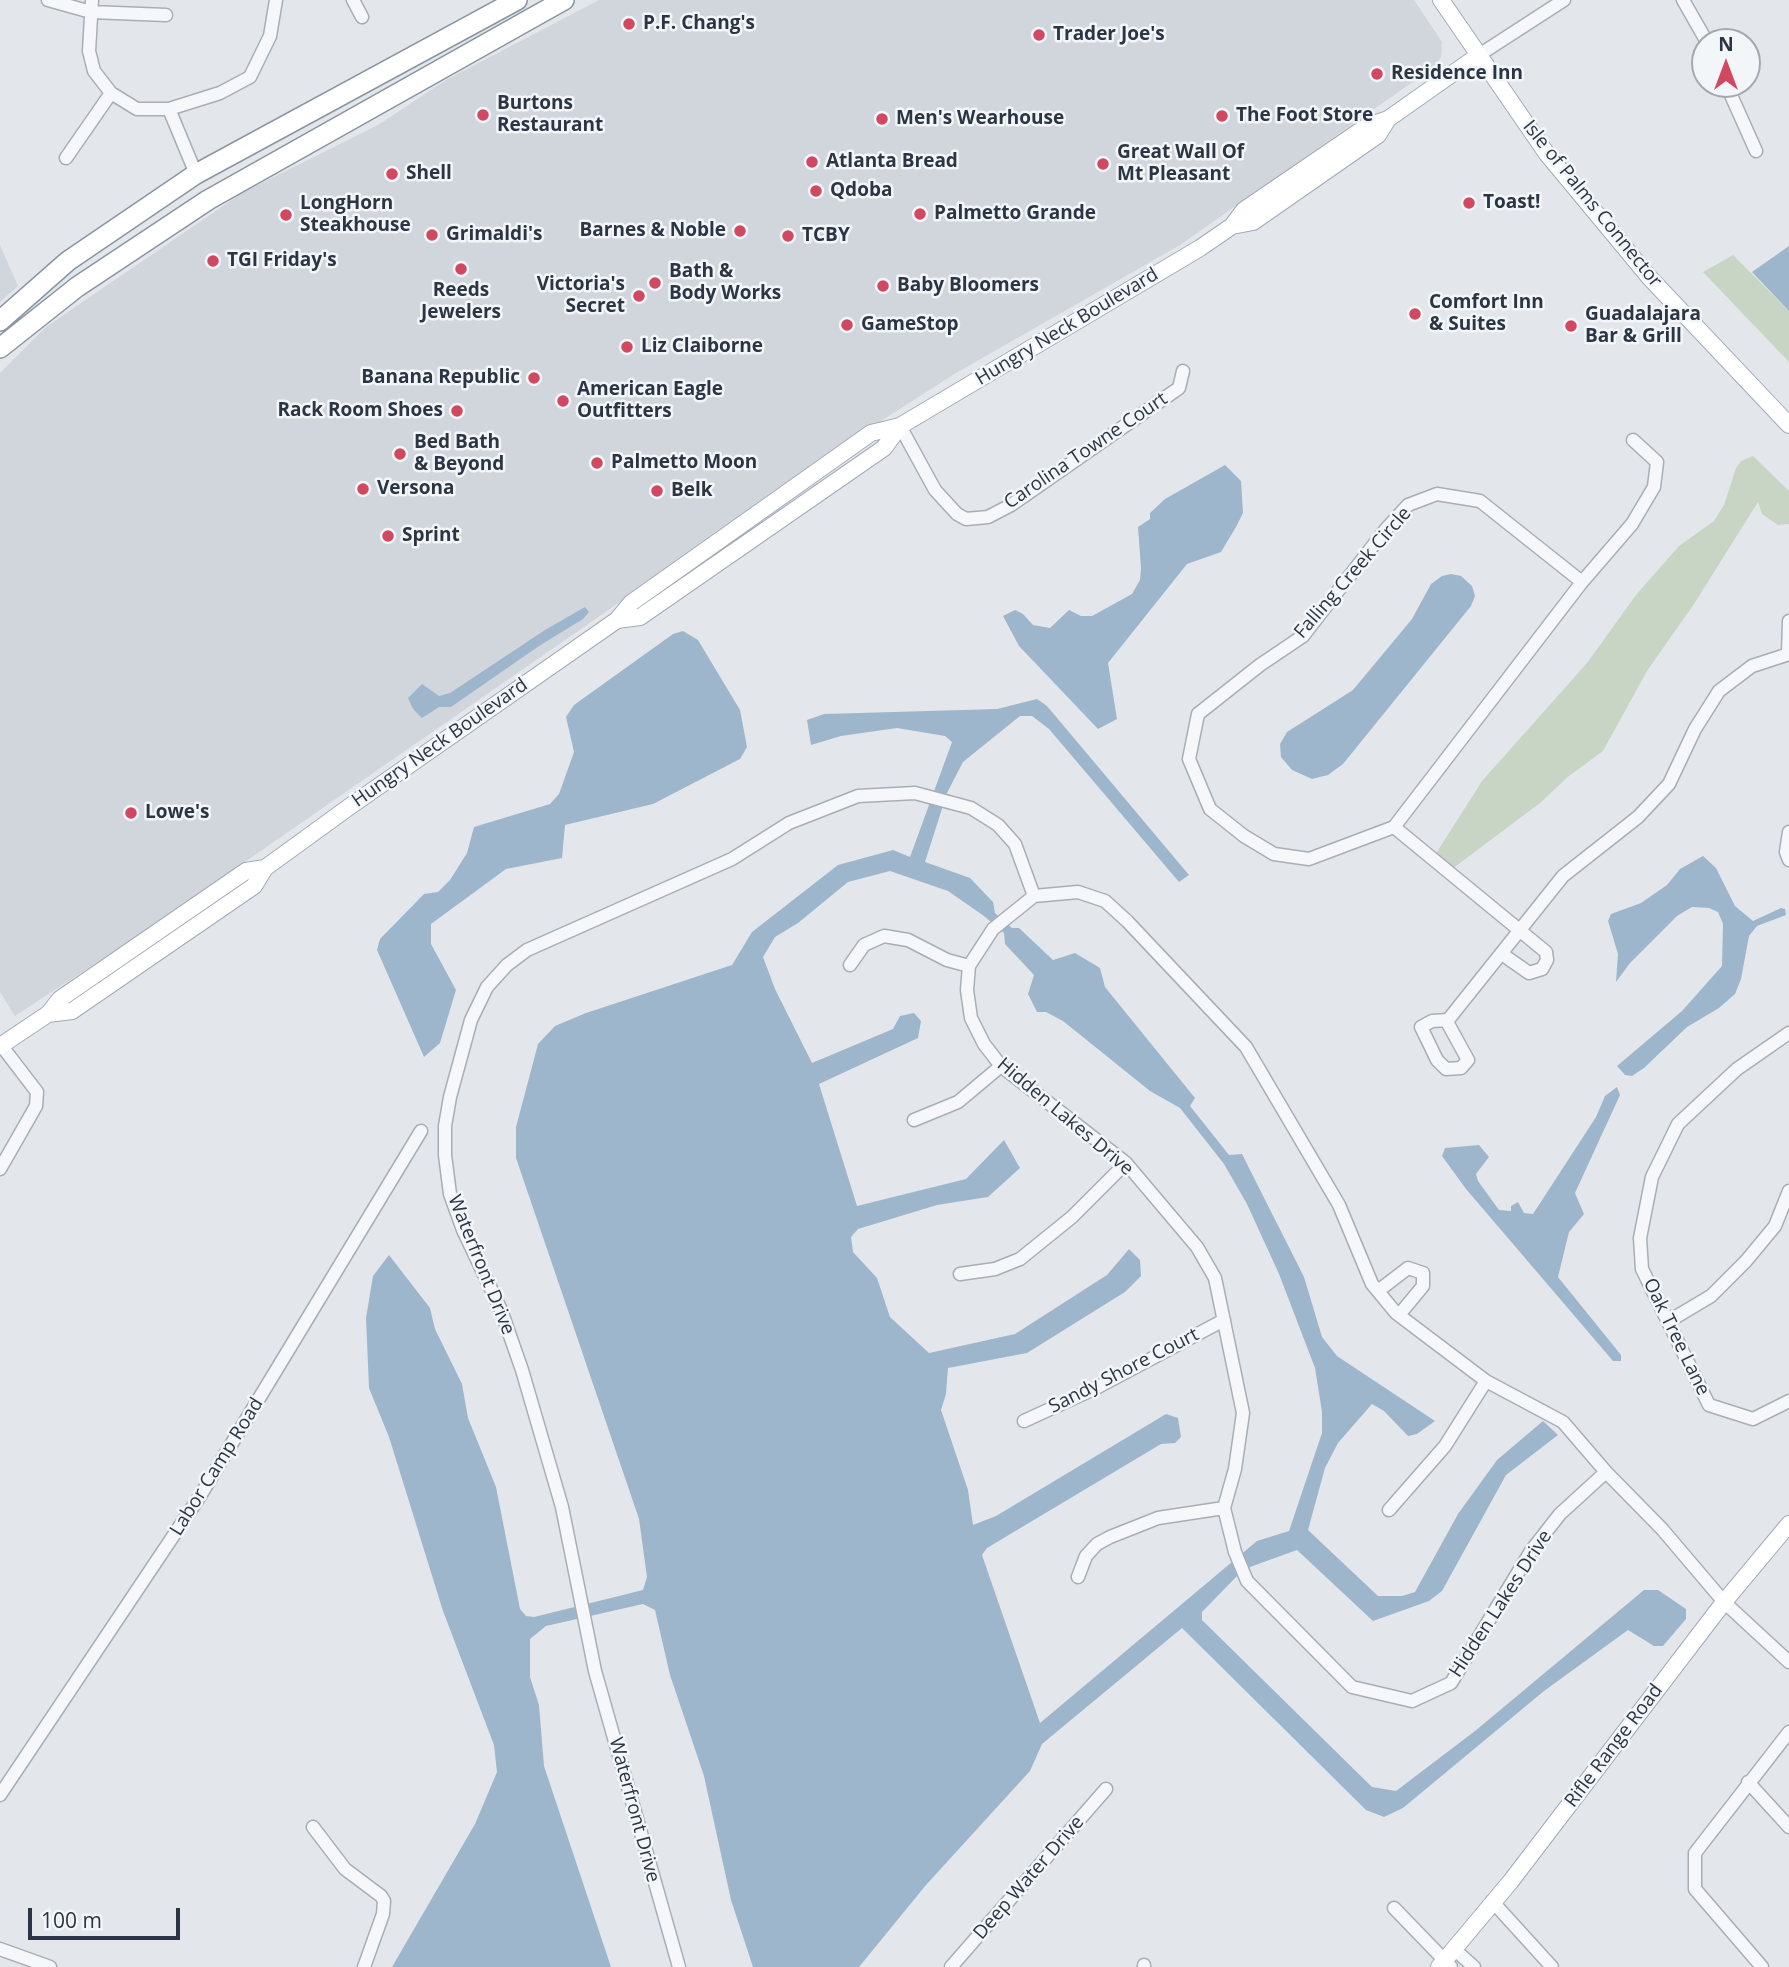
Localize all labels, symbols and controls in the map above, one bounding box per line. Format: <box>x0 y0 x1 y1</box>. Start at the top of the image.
place label: P.F. Chang's <box>643 13 755 35</box>
marker: P.F. Chang's <box>621 16 637 32</box>
place label: Trader Joe's <box>1053 24 1165 46</box>
marker: Trader Joe's <box>1031 27 1047 43</box>
north arrow <box>1691 28 1761 98</box>
text: N <box>1718 31 1734 57</box>
place label: Residence Inn <box>1391 63 1523 85</box>
marker: Residence Inn <box>1369 66 1385 82</box>
place label: Burtons Restaurant <box>497 93 603 137</box>
place label: The Foot Store <box>1236 105 1373 127</box>
marker: Burtons Restaurant <box>475 107 491 123</box>
place label: Men's Wearhouse <box>896 108 1064 130</box>
marker: The Foot Store <box>1214 108 1230 124</box>
marker: Men's Wearhouse <box>874 111 890 127</box>
street label: Isle of Palms Connector <box>1518 116 1666 292</box>
place label: Great Wall Of Mt Pleasant <box>1117 142 1244 186</box>
place label: Atlanta Bread <box>826 151 958 173</box>
marker: Atlanta Bread <box>804 154 820 170</box>
marker: Great Wall Of Mt Pleasant <box>1095 156 1111 172</box>
place label: Shell <box>406 163 452 185</box>
marker: Shell <box>384 166 400 182</box>
place label: Qdoba <box>830 180 892 202</box>
marker: Qdoba <box>808 183 824 199</box>
place label: Toast! <box>1483 192 1540 214</box>
place label: LongHorn Steakhouse <box>300 193 411 237</box>
marker: Toast! <box>1461 195 1477 211</box>
place label: Palmetto Grande <box>934 203 1096 225</box>
marker: Palmetto Grande <box>912 206 928 222</box>
marker: LongHorn Steakhouse <box>278 207 294 223</box>
place label: Barnes & Noble <box>580 220 726 242</box>
marker: Barnes & Noble <box>732 223 748 239</box>
place label: Grimaldi's <box>446 224 542 246</box>
place label: TCBY <box>802 225 850 247</box>
marker: Grimaldi's <box>424 227 440 243</box>
marker: TCBY <box>780 228 796 244</box>
place label: TGI Friday's <box>227 250 337 272</box>
marker: TGI Friday's <box>205 253 221 269</box>
marker: Reeds Jewelers <box>453 261 469 277</box>
place label: Bath & Body Works <box>669 261 781 305</box>
street label: Hungry Neck Boulevard <box>972 263 1162 391</box>
place label: Victoria's Secret <box>537 274 625 318</box>
marker: Bath & Body Works <box>647 275 663 291</box>
place label: Baby Bloomers <box>897 275 1039 297</box>
marker: Baby Bloomers <box>875 278 891 294</box>
place label: Reeds Jewelers <box>421 280 501 324</box>
marker: Victoria's Secret <box>631 288 647 304</box>
place label: Comfort Inn & Suites <box>1429 292 1544 336</box>
place label: Guadalajara Bar & Grill <box>1585 304 1701 348</box>
marker: Comfort Inn & Suites <box>1407 306 1423 322</box>
place label: GameStop <box>861 314 959 336</box>
marker: GameStop <box>839 317 855 333</box>
marker: Guadalajara Bar & Grill <box>1563 318 1579 334</box>
place label: Liz Claiborne <box>641 336 763 358</box>
marker: Liz Claiborne <box>619 339 635 355</box>
place label: Banana Republic <box>361 367 520 389</box>
marker: Banana Republic <box>526 370 542 386</box>
place label: American Eagle Outfitters <box>577 379 723 423</box>
street label: Carolina Towne Court <box>1000 388 1172 514</box>
marker: American Eagle Outfitters <box>555 393 571 409</box>
place label: Rack Room Shoes <box>277 400 443 422</box>
marker: Rack Room Shoes <box>449 403 465 419</box>
place label: Bed Bath & Beyond <box>414 432 504 476</box>
marker: Bed Bath & Beyond <box>392 446 408 462</box>
place label: Palmetto Moon <box>611 452 757 474</box>
marker: Palmetto Moon <box>589 455 605 471</box>
place label: Versona <box>377 478 454 500</box>
place label: Belk <box>671 480 713 502</box>
marker: Versona <box>355 481 371 497</box>
marker: Belk <box>649 483 665 499</box>
street label: Falling Creek Circle <box>1290 503 1416 643</box>
place label: Sprint <box>402 525 460 547</box>
marker: Sprint <box>380 528 396 544</box>
street label: Hungry Neck Boulevard <box>348 674 532 812</box>
place label: Lowe's <box>145 802 209 824</box>
marker: Lowe's <box>123 805 139 821</box>
street label: Hidden Lakes Drive <box>992 1053 1138 1181</box>
street label: Waterfront Drive <box>443 1192 519 1338</box>
street label: Oak Tree Lane <box>1638 1275 1714 1399</box>
street label: Sandy Shore Court <box>1045 1323 1203 1419</box>
street label: Labor Camp Road <box>165 1394 269 1540</box>
street label: Hidden Lakes Drive <box>1445 1526 1557 1682</box>
street label: Rifle Range Road <box>1560 1680 1668 1812</box>
street label: Waterfront Drive <box>604 1735 664 1885</box>
street label: Deep Water Drive <box>969 1811 1089 1945</box>
scale bar <box>32 1894 184 1938</box>
text: 100 m <box>41 1906 102 1934</box>

